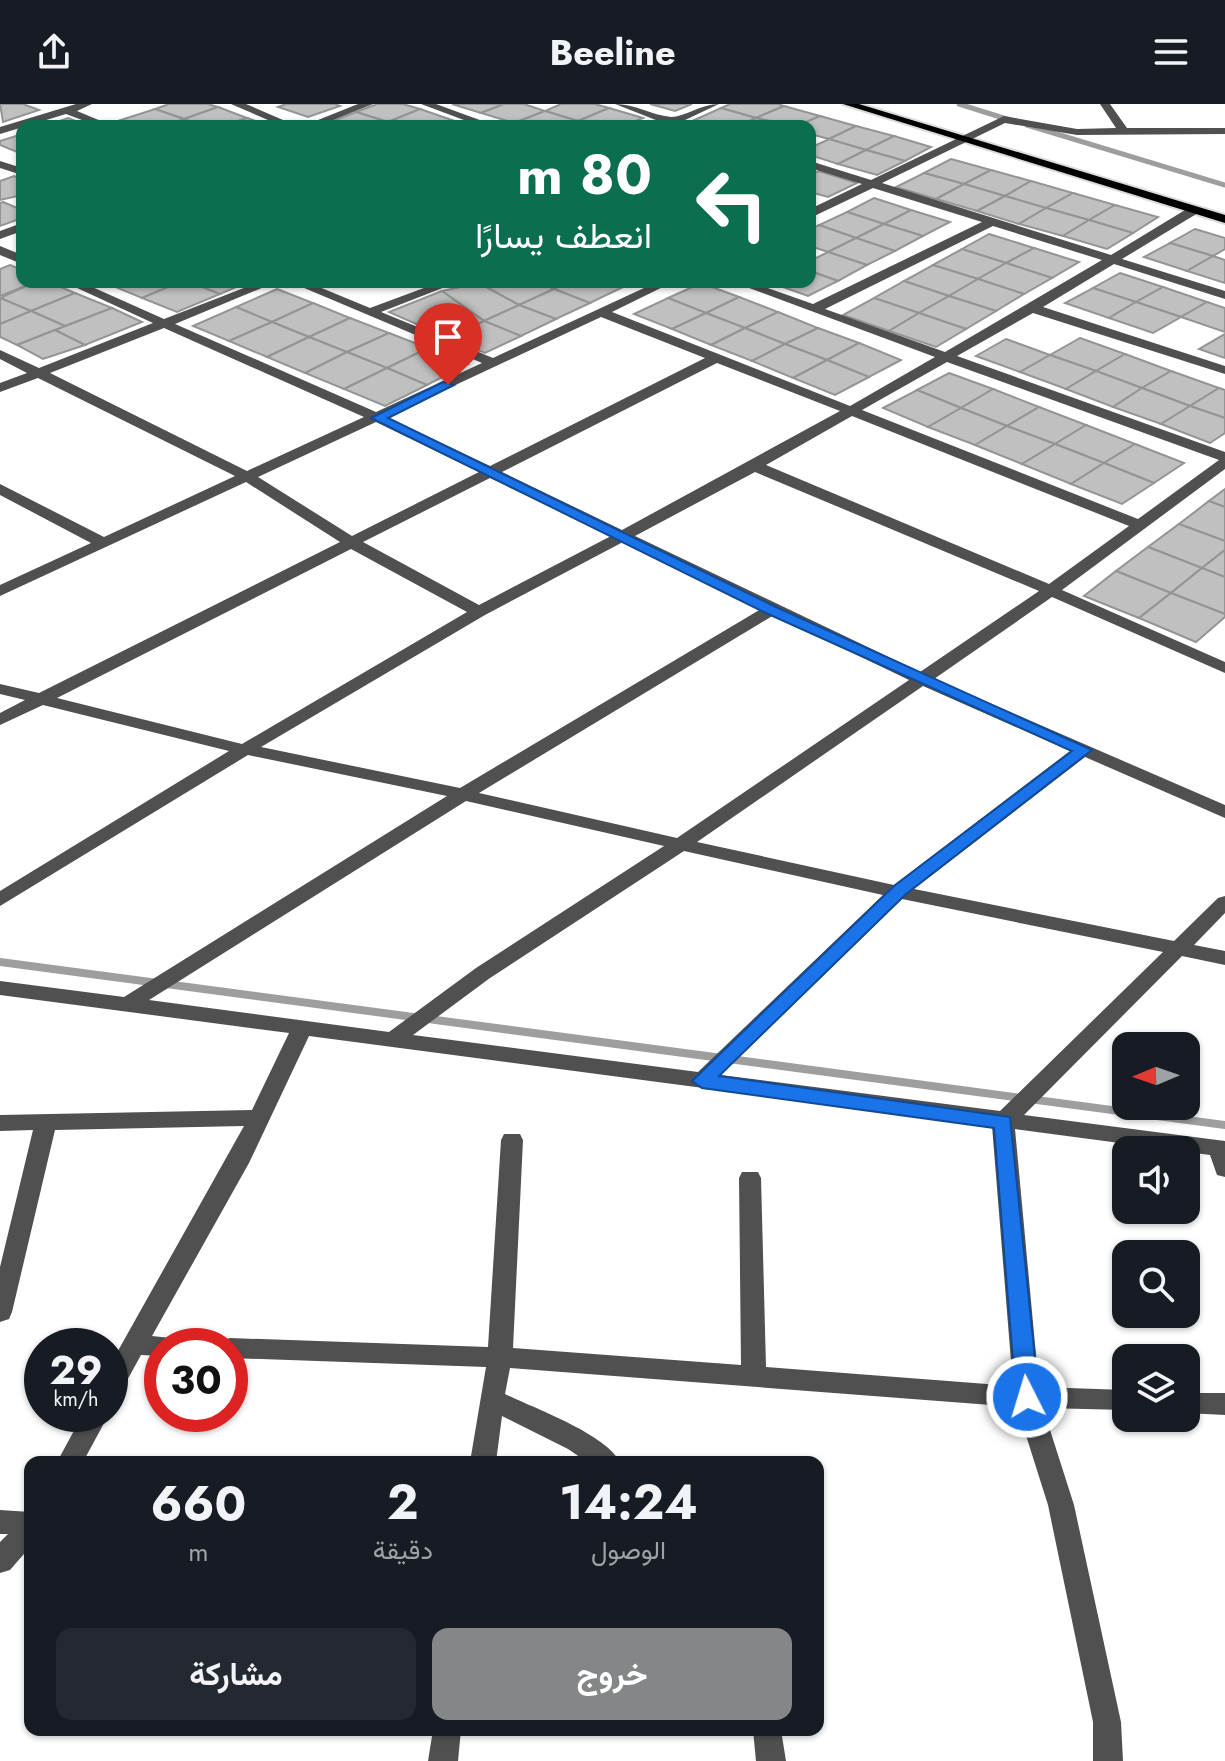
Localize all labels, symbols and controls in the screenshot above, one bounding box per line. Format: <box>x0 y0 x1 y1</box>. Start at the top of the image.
text: Beeline <box>549 26 676 78</box>
icon: share <box>32 30 76 74</box>
icon: menu <box>1149 30 1193 74</box>
text: 80 m <box>517 134 652 215</box>
icon: left <box>680 152 784 256</box>
text: انعطف يسارًا <box>475 209 652 261</box>
pin <box>414 303 482 385</box>
icon: arrive <box>426 315 470 359</box>
north arrow <box>1112 1032 1200 1120</box>
map controls <box>1112 1032 1200 1432</box>
button: sound <box>1112 1136 1200 1224</box>
button: search <box>1112 1240 1200 1328</box>
speed limit sign: 30 <box>144 1328 248 1432</box>
text: 29 <box>50 1341 103 1399</box>
button: layers <box>1112 1344 1200 1432</box>
position arrow <box>985 1355 1069 1439</box>
text: km/h <box>53 1385 99 1414</box>
text: 2 <box>387 1468 419 1537</box>
text: 14:24 <box>559 1468 698 1537</box>
text: 660 <box>150 1470 246 1539</box>
text: دقيقة <box>373 1531 433 1569</box>
text: الوصول <box>591 1531 666 1569</box>
text: m <box>188 1533 209 1571</box>
button: مشاركة <box>56 1628 416 1720</box>
button: خروج <box>432 1628 792 1720</box>

